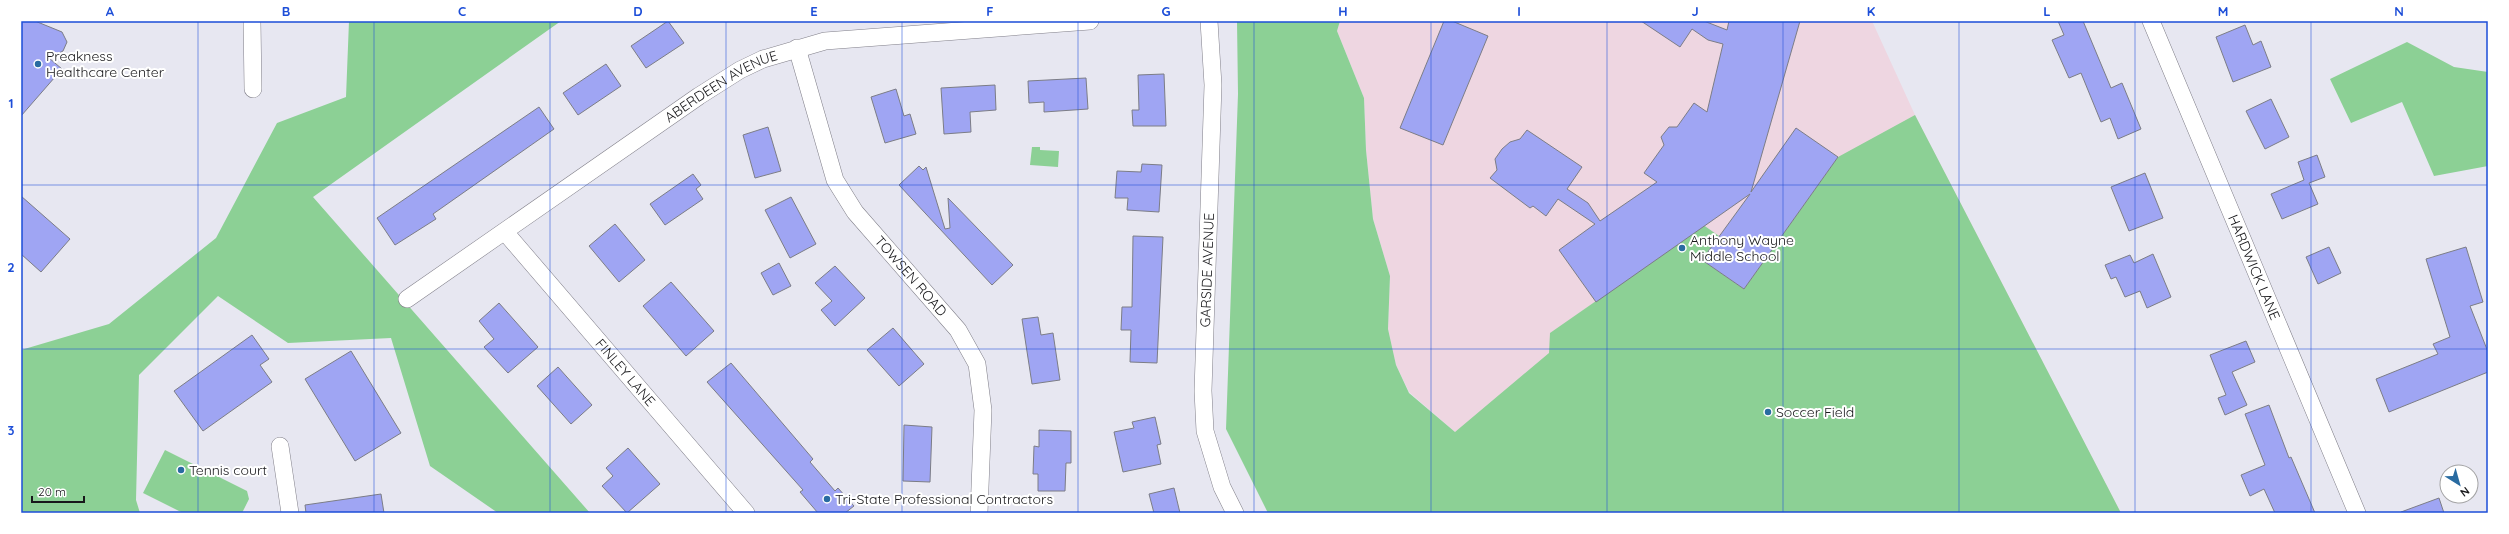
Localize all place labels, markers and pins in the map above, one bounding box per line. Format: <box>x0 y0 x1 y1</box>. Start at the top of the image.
place label: Preakness Healthcare Center <box>46 47 165 81</box>
marker: Preakness Healthcare Center <box>33 59 43 69</box>
place label: Anthony Wayne Middle School <box>1690 231 1794 265</box>
marker: Anthony Wayne Middle School <box>1677 243 1687 253</box>
place label: Soccer Field <box>1776 403 1854 421</box>
marker: Soccer Field <box>1763 407 1773 417</box>
place label: Tennis court <box>189 461 267 479</box>
marker: Tennis court <box>176 465 186 475</box>
place label: Tri-State Professional Contractors <box>835 490 1053 508</box>
marker: Tri-State Professional Contractors <box>822 494 832 504</box>

